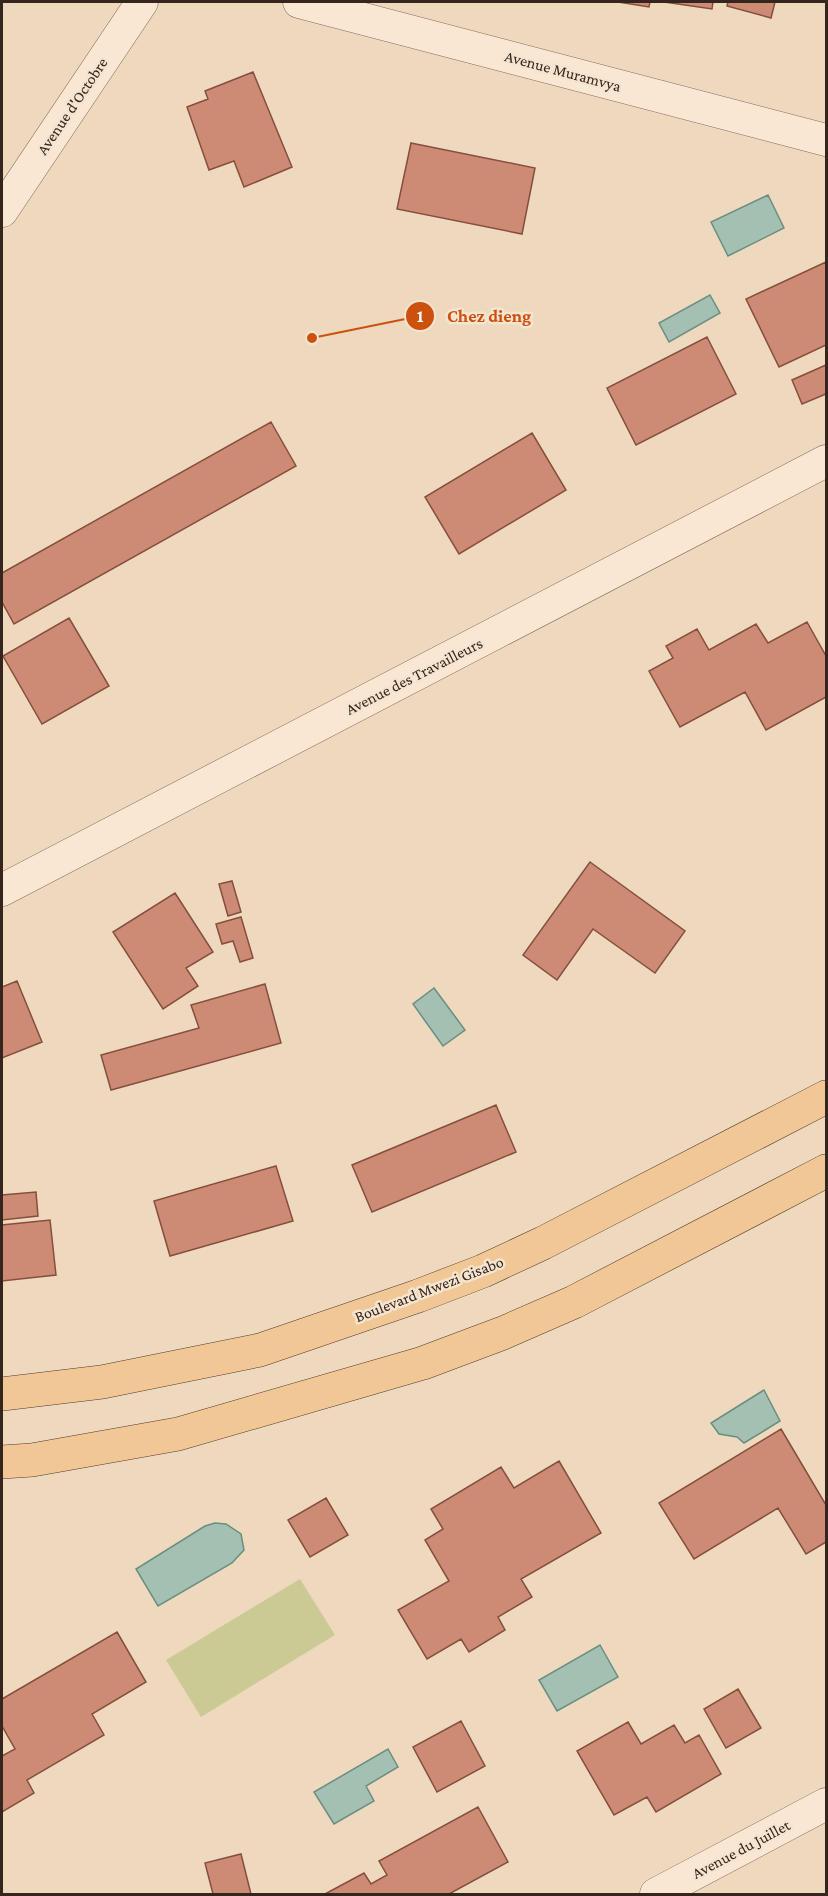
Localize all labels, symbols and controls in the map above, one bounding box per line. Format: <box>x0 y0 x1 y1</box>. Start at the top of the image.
street label: Avenue Muramvya <box>503 47 624 96</box>
street label: Avenue d'Octobre <box>33 54 111 158</box>
callout: Chez dieng <box>405 298 543 334</box>
text: 1 <box>417 306 424 326</box>
text: Chez dieng <box>447 306 531 326</box>
street label: Avenue des Travailleurs <box>343 634 485 718</box>
street label: Boulevard Mwezi Gisabo <box>352 1253 506 1325</box>
street label: Avenue du Juillet <box>689 1816 794 1883</box>

